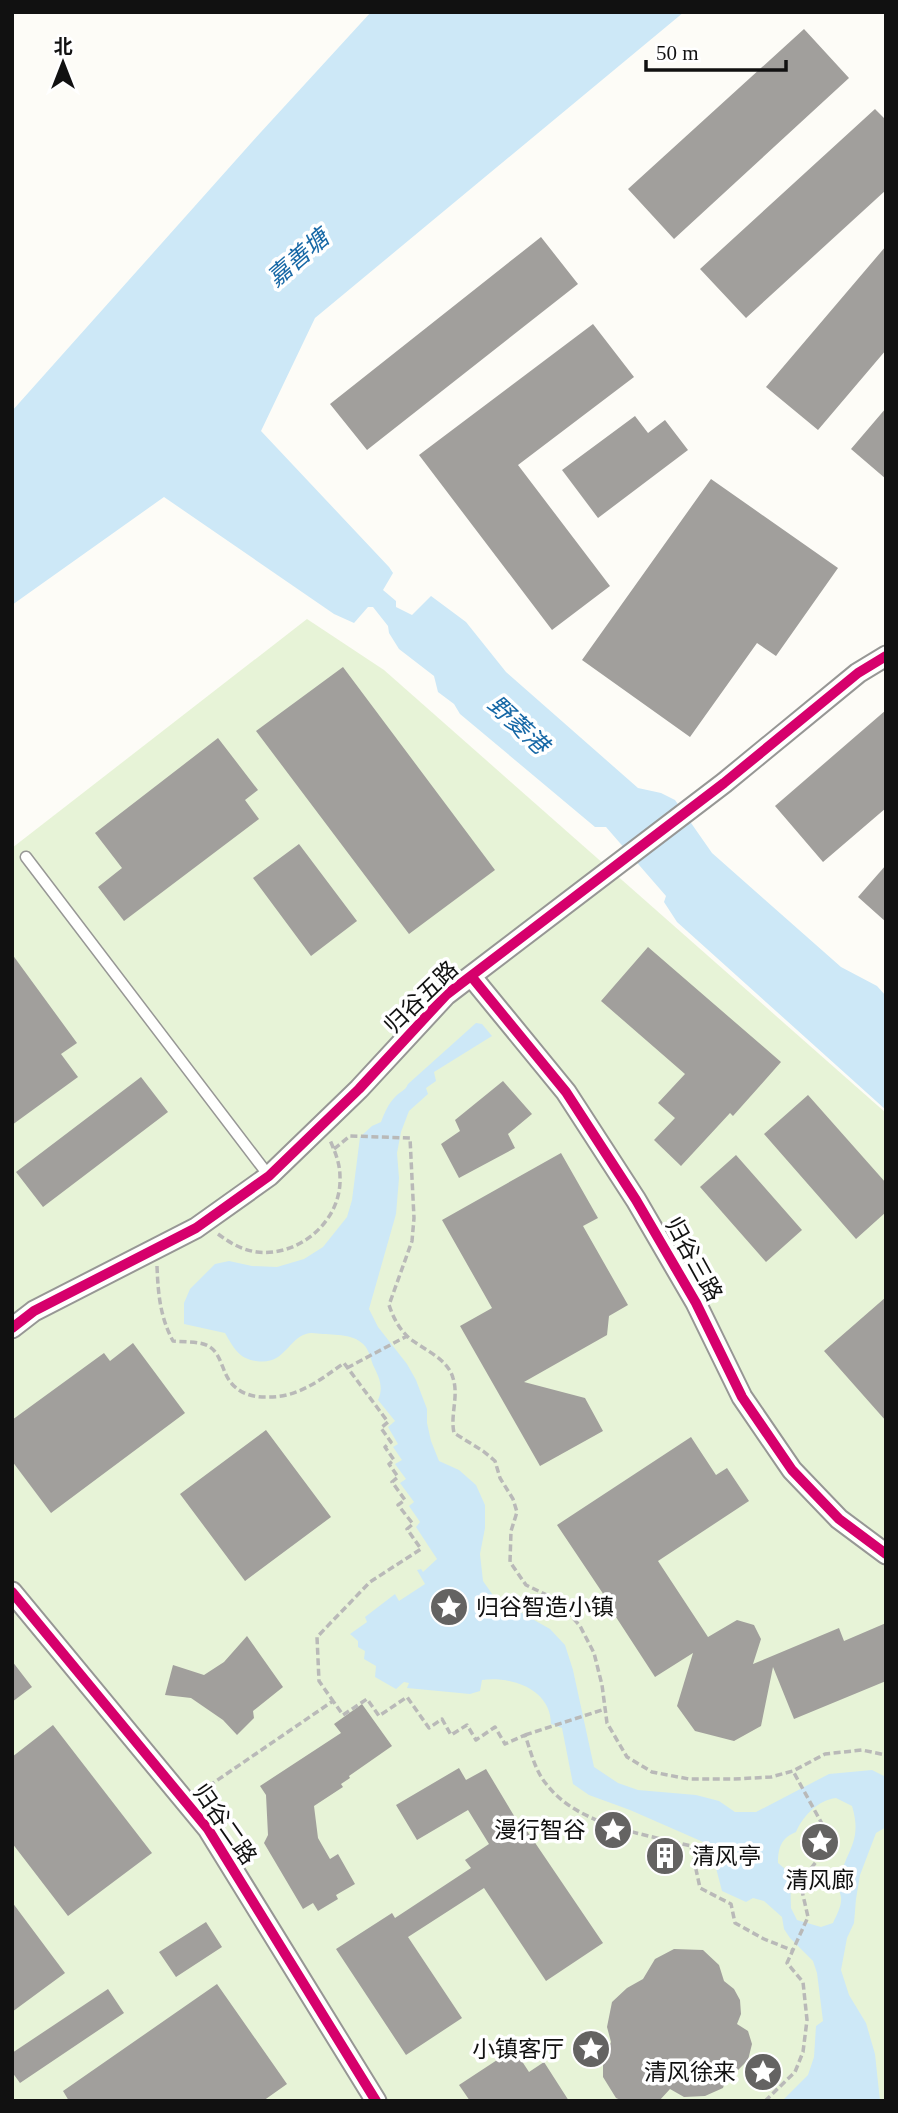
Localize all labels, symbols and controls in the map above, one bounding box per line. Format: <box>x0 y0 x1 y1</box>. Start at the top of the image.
north arrow <box>28 28 98 98</box>
scale bar <box>646 28 786 72</box>
text: 北 <box>53 36 73 57</box>
text: 50 m <box>656 41 699 65</box>
water label: 嘉善塘 <box>262 222 337 291</box>
water label: 野菱港 <box>483 691 555 761</box>
street label: 归谷五路 <box>380 956 463 1038</box>
street label: 归谷三路 <box>660 1213 727 1306</box>
place icon: 归谷智造小镇 <box>428 1586 470 1628</box>
place label: 归谷智造小镇 <box>476 1595 614 1620</box>
street label: 归谷二路 <box>188 1779 261 1869</box>
place icon: 漫行智谷 <box>592 1809 634 1851</box>
place label: 漫行智谷 <box>494 1818 586 1843</box>
place icon: 清风廊 <box>799 1821 841 1863</box>
building icon: 清风亭 <box>644 1835 686 1877</box>
place label: 清风亭 <box>692 1844 761 1869</box>
place label: 清风廊 <box>786 1868 855 1893</box>
place icon: 小镇客厅 <box>570 2028 612 2070</box>
place label: 小镇客厅 <box>472 2037 564 2062</box>
place icon: 清风徐来 <box>742 2051 784 2093</box>
place label: 清风徐来 <box>644 2060 736 2085</box>

